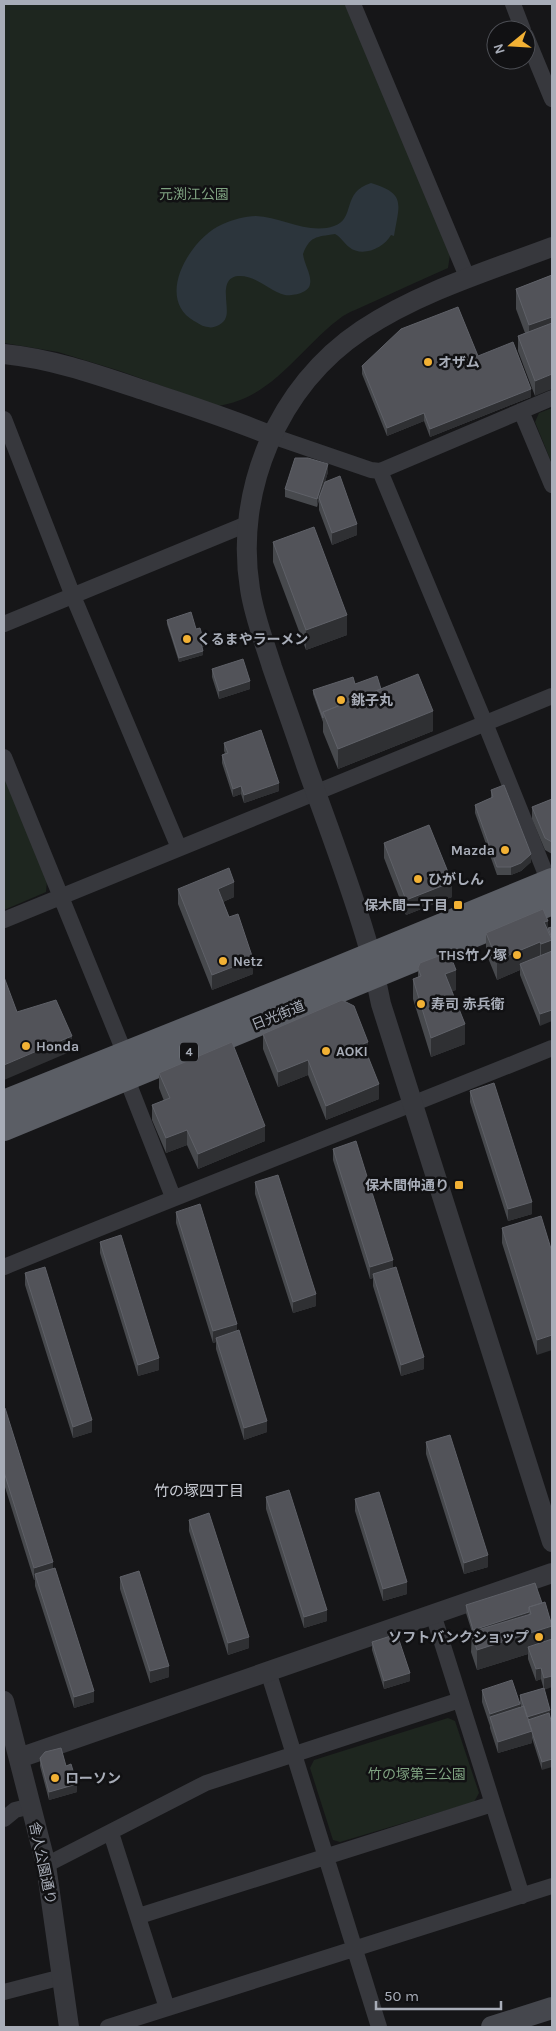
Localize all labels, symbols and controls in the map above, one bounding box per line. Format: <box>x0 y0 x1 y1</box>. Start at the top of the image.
north arrow <box>486 20 536 70</box>
text: N <box>489 41 509 56</box>
park label: 元渕江公園 <box>159 186 229 203</box>
place label: オザム <box>438 354 480 371</box>
marker: オザム <box>422 356 434 368</box>
place label: くるまやラーメン <box>197 631 308 648</box>
marker: くるまやラーメン <box>181 633 193 645</box>
place label: 銚子丸 <box>351 692 393 709</box>
marker: 銚子丸 <box>335 694 347 706</box>
place label: Mazda <box>451 842 495 859</box>
marker: Mazda <box>499 844 511 856</box>
place label: ひがしん <box>428 871 484 888</box>
marker: ひがしん <box>412 873 424 885</box>
place label: 保木間一丁目 <box>364 897 448 914</box>
marker: 保木間一丁目 <box>452 899 464 911</box>
place label: THS竹ノ塚 <box>439 947 507 964</box>
marker: THS竹ノ塚 <box>511 949 523 961</box>
place label: Netz <box>233 953 263 970</box>
marker: Netz <box>217 955 229 967</box>
place label: 寿司 赤兵衛 <box>431 996 505 1013</box>
street label: 日光街道 <box>249 997 307 1034</box>
marker: 寿司 赤兵衛 <box>415 998 427 1010</box>
place label: Honda <box>36 1038 79 1055</box>
marker: Honda <box>20 1040 32 1052</box>
road number: 4 <box>180 1042 198 1062</box>
place label: AOKI <box>336 1043 368 1060</box>
marker: AOKI <box>320 1045 332 1057</box>
place label: 保木間仲通り <box>365 1177 449 1194</box>
marker: 保木間仲通り <box>453 1179 465 1191</box>
district label: 竹の塚四丁目 <box>154 1482 244 1500</box>
place label: ソフトバンクショップ <box>388 1629 529 1646</box>
marker: ソフトバンクショップ <box>533 1631 545 1643</box>
park label: 竹の塚第三公園 <box>368 1766 466 1783</box>
place label: ローソン <box>65 1770 121 1787</box>
marker: ローソン <box>49 1772 61 1784</box>
street label: 舎人公園通り <box>25 1820 60 1906</box>
scale bar <box>376 1978 501 2010</box>
text: 50 m <box>384 1987 419 2005</box>

